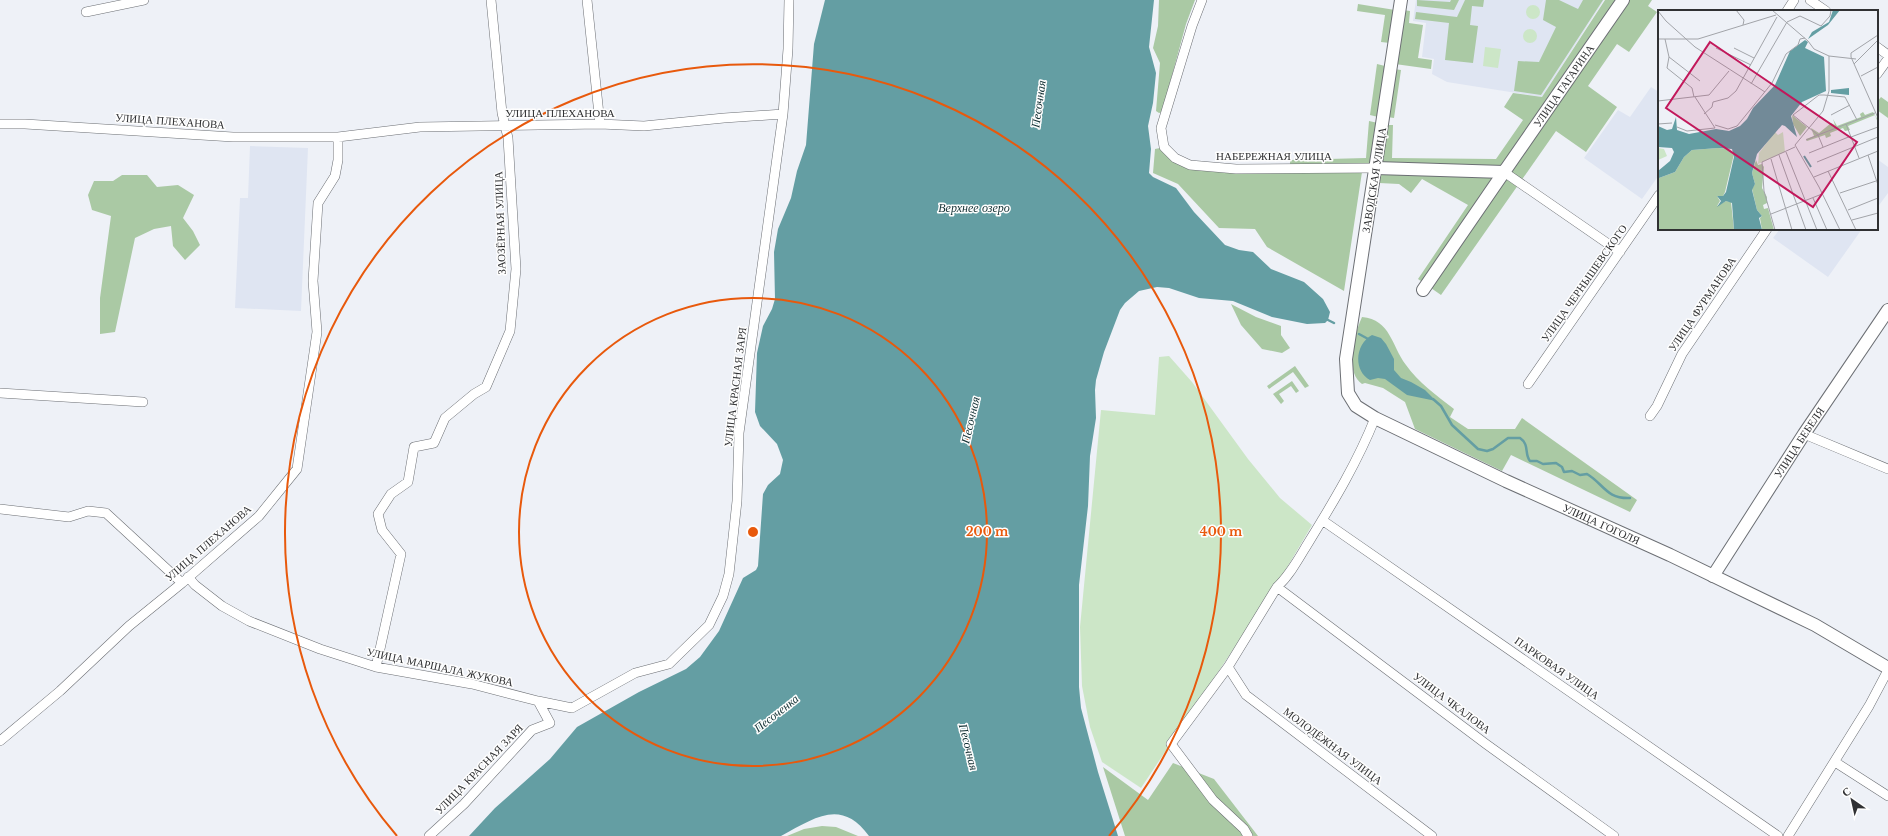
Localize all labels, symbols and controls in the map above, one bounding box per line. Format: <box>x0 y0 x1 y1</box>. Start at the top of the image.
inset map <box>1658 10 1878 230</box>
street label: УЛИЦА ГАГАРИНА <box>1530 42 1597 130</box>
water label: Песочная <box>1027 79 1049 130</box>
street label: УЛИЦА ПЛЕХАНОВА <box>505 106 615 120</box>
street label: УЛИЦА ПЛЕХАНОВА <box>115 110 225 132</box>
street label: ЗАВОДСКАЯ УЛИЦА <box>1359 126 1389 234</box>
street label: НАБЕРЕЖНАЯ УЛИЦА <box>1216 149 1332 163</box>
street label: ЗАОЗЁРНАЯ УЛИЦА <box>491 171 509 275</box>
water label: Верхнее озеро <box>938 200 1010 215</box>
street label: УЛИЦА ЧЕРНЫШЕВСКОГО <box>1538 222 1630 344</box>
street label: УЛИЦА ФУРМАНОВА <box>1665 254 1739 354</box>
street label: УЛИЦА КРАСНАЯ ЗАРЯ <box>721 326 749 448</box>
water label: Песочная <box>957 395 983 446</box>
street label: УЛИЦА БЕБЕЛЯ <box>1771 404 1828 480</box>
street label: УЛИЦА ГОГОЛЯ <box>1560 501 1643 548</box>
street label: УЛИЦА ПЛЕХАНОВА <box>162 502 254 584</box>
text: 200 m <box>966 524 1009 539</box>
text: 400 m <box>1200 524 1243 539</box>
centre of rings <box>746 525 760 539</box>
street label: ПАРКОВАЯ УЛИЦА <box>1512 634 1602 702</box>
street label: УЛИЦА МАРШАЛА ЖУКОВА <box>365 645 515 689</box>
street label: УЛИЦА ЧКАЛОВА <box>1410 669 1494 737</box>
water label: Песоченка <box>750 691 801 736</box>
street label: МОЛОДЁЖНАЯ УЛИЦА <box>1281 704 1385 788</box>
street label: УЛИЦА КРАСНАЯ ЗАРЯ <box>432 720 526 817</box>
water label: Песочная <box>956 721 982 772</box>
north arrow <box>1832 780 1872 820</box>
text: С <box>1839 784 1854 800</box>

